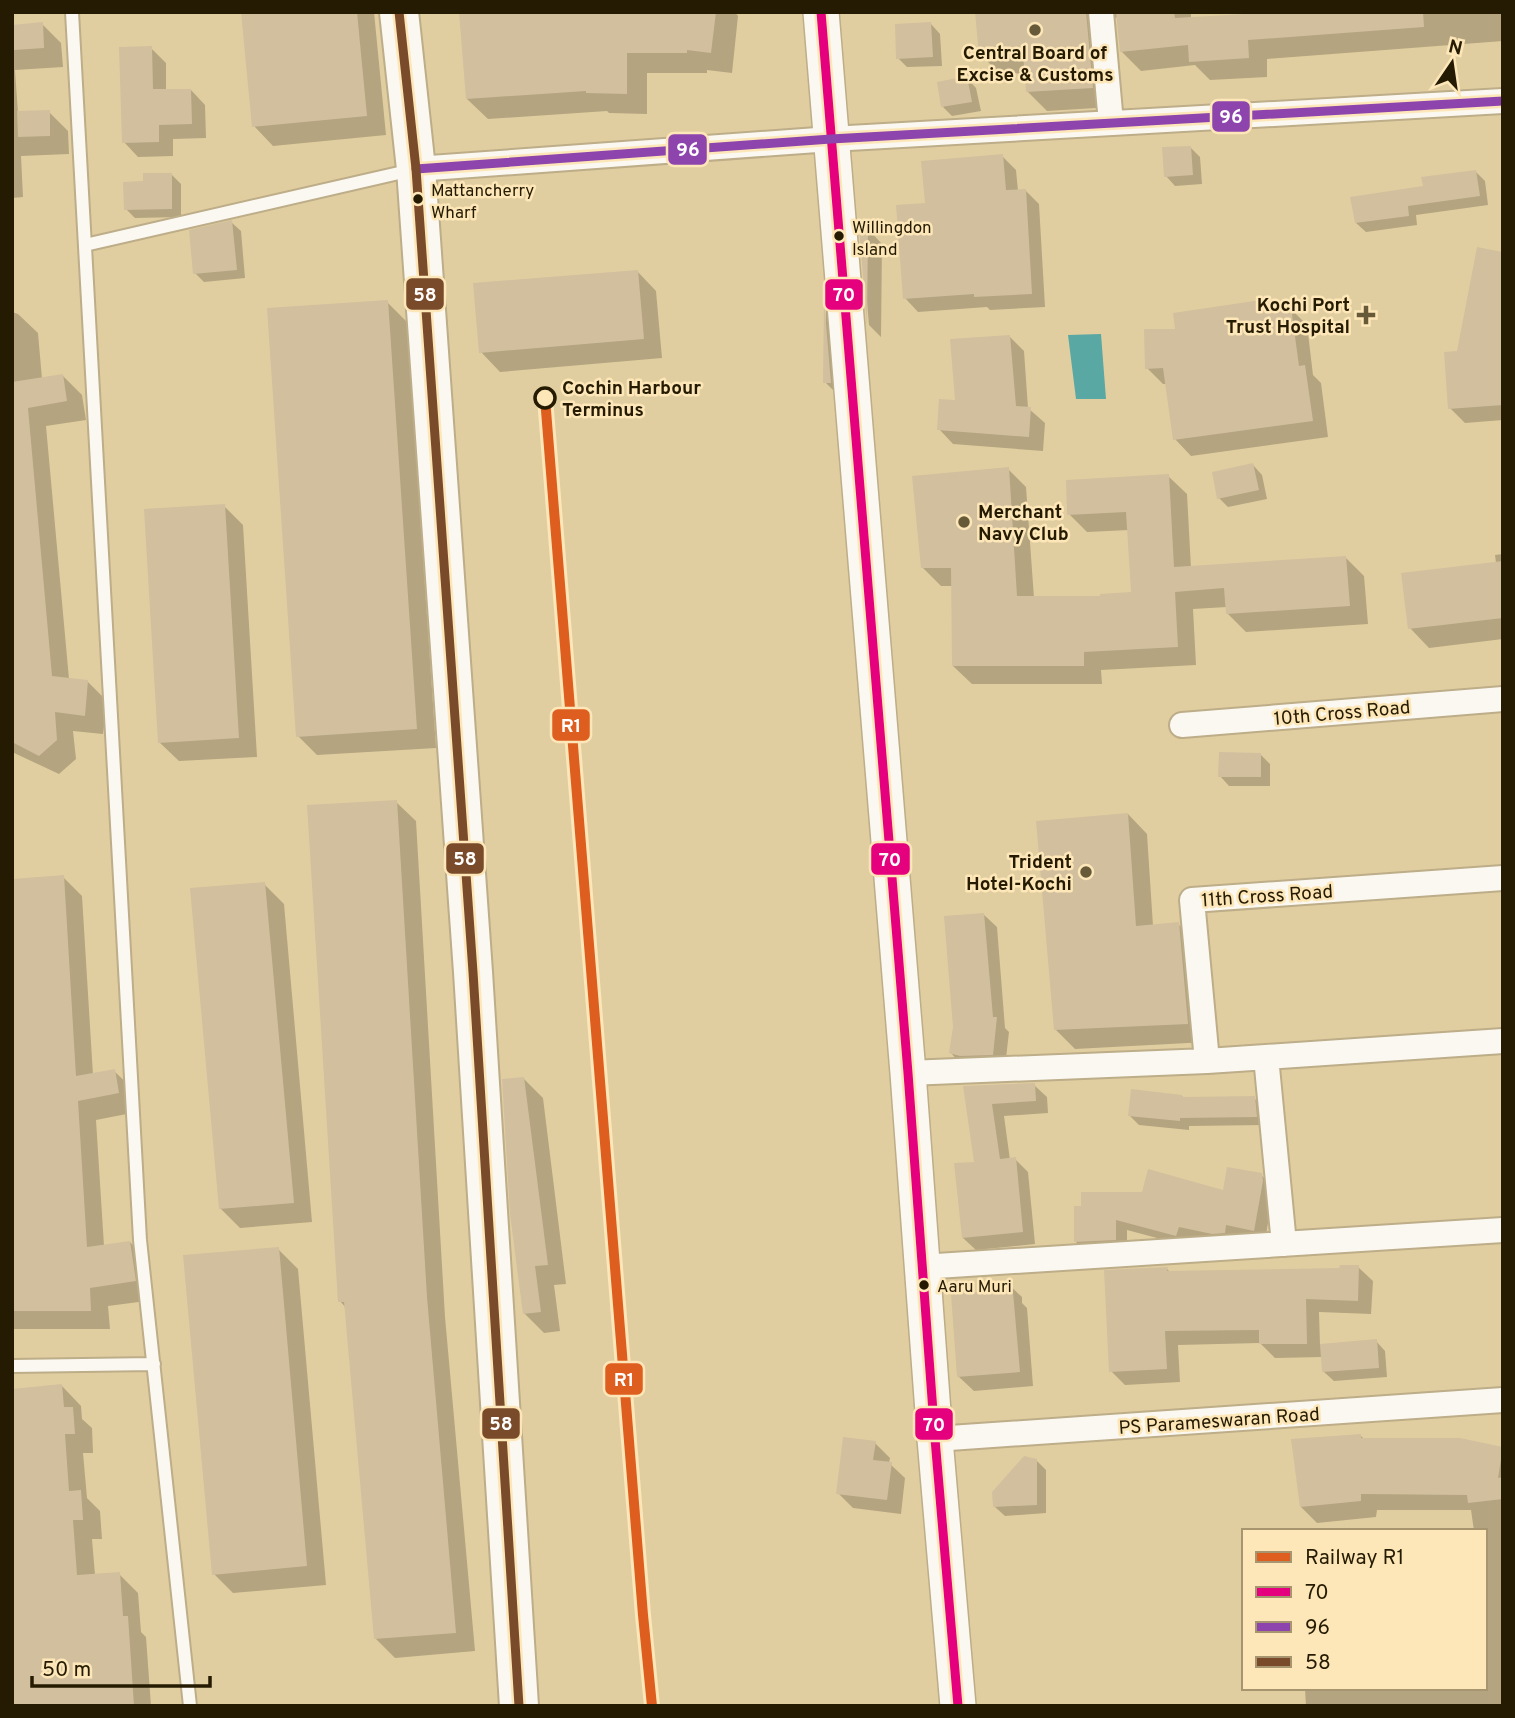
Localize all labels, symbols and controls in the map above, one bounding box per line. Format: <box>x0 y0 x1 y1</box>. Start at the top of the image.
marker: Central Board of Excise & Customs <box>1027 22 1043 38</box>
north arrow <box>1417 28 1487 98</box>
text: N <box>1446 35 1465 62</box>
place label: Central Board of Excise & Customs <box>956 42 1114 88</box>
line badge: 96 <box>1211 100 1251 133</box>
text: 96 <box>1219 106 1243 130</box>
line badge: 96 <box>667 133 708 166</box>
text: 96 <box>676 139 700 163</box>
place label: Mattancherry Wharf <box>431 181 534 225</box>
marker: Mattancherry Wharf <box>411 192 425 206</box>
place label: Willingdon Island <box>852 218 932 262</box>
marker: Willingdon Island <box>832 229 846 243</box>
line badge: 58 <box>405 277 445 311</box>
line badge: 70 <box>824 278 864 311</box>
text: 58 <box>413 284 437 308</box>
text: 70 <box>833 284 855 308</box>
place label: Kochi Port Trust Hospital <box>1226 294 1350 340</box>
marker: Kochi Port Trust Hospital <box>1356 305 1376 325</box>
place label: Cochin Harbour Terminus <box>562 377 701 423</box>
marker: Cochin Harbour Terminus <box>534 387 556 409</box>
place label: Merchant Navy Club <box>978 501 1069 547</box>
marker: Merchant Navy Club <box>956 514 972 530</box>
street label: 10th Cross Road <box>1273 696 1412 732</box>
line badge: R1 <box>551 708 591 742</box>
text: R1 <box>561 715 581 739</box>
line badge: 58 <box>445 842 485 875</box>
line badge: 70 <box>870 842 911 876</box>
text: 58 <box>453 848 477 872</box>
text: 70 <box>879 849 901 873</box>
place label: Trident Hotel-Kochi <box>966 851 1072 897</box>
marker: Trident Hotel-Kochi <box>1078 864 1094 880</box>
street label: 11th Cross Road <box>1200 880 1334 914</box>
place label: Aaru Muri <box>937 1277 1012 1299</box>
marker: Aaru Muri <box>917 1278 931 1292</box>
line badge: R1 <box>604 1362 644 1396</box>
text: R1 <box>614 1369 634 1393</box>
street label: PS Parameswaran Road <box>1118 1403 1321 1441</box>
line badge: 58 <box>481 1407 521 1440</box>
line badge: 70 <box>914 1407 954 1441</box>
text: 58 <box>489 1413 513 1437</box>
text: 70 <box>923 1414 945 1438</box>
legend <box>1242 1529 1487 1690</box>
text: Railway R1 <box>1305 1545 1404 1572</box>
text: 70 <box>1305 1580 1329 1607</box>
text: 96 <box>1305 1615 1330 1642</box>
scale bar <box>32 1644 210 1688</box>
text: 58 <box>1305 1650 1331 1677</box>
text: 50 m <box>42 1657 91 1684</box>

